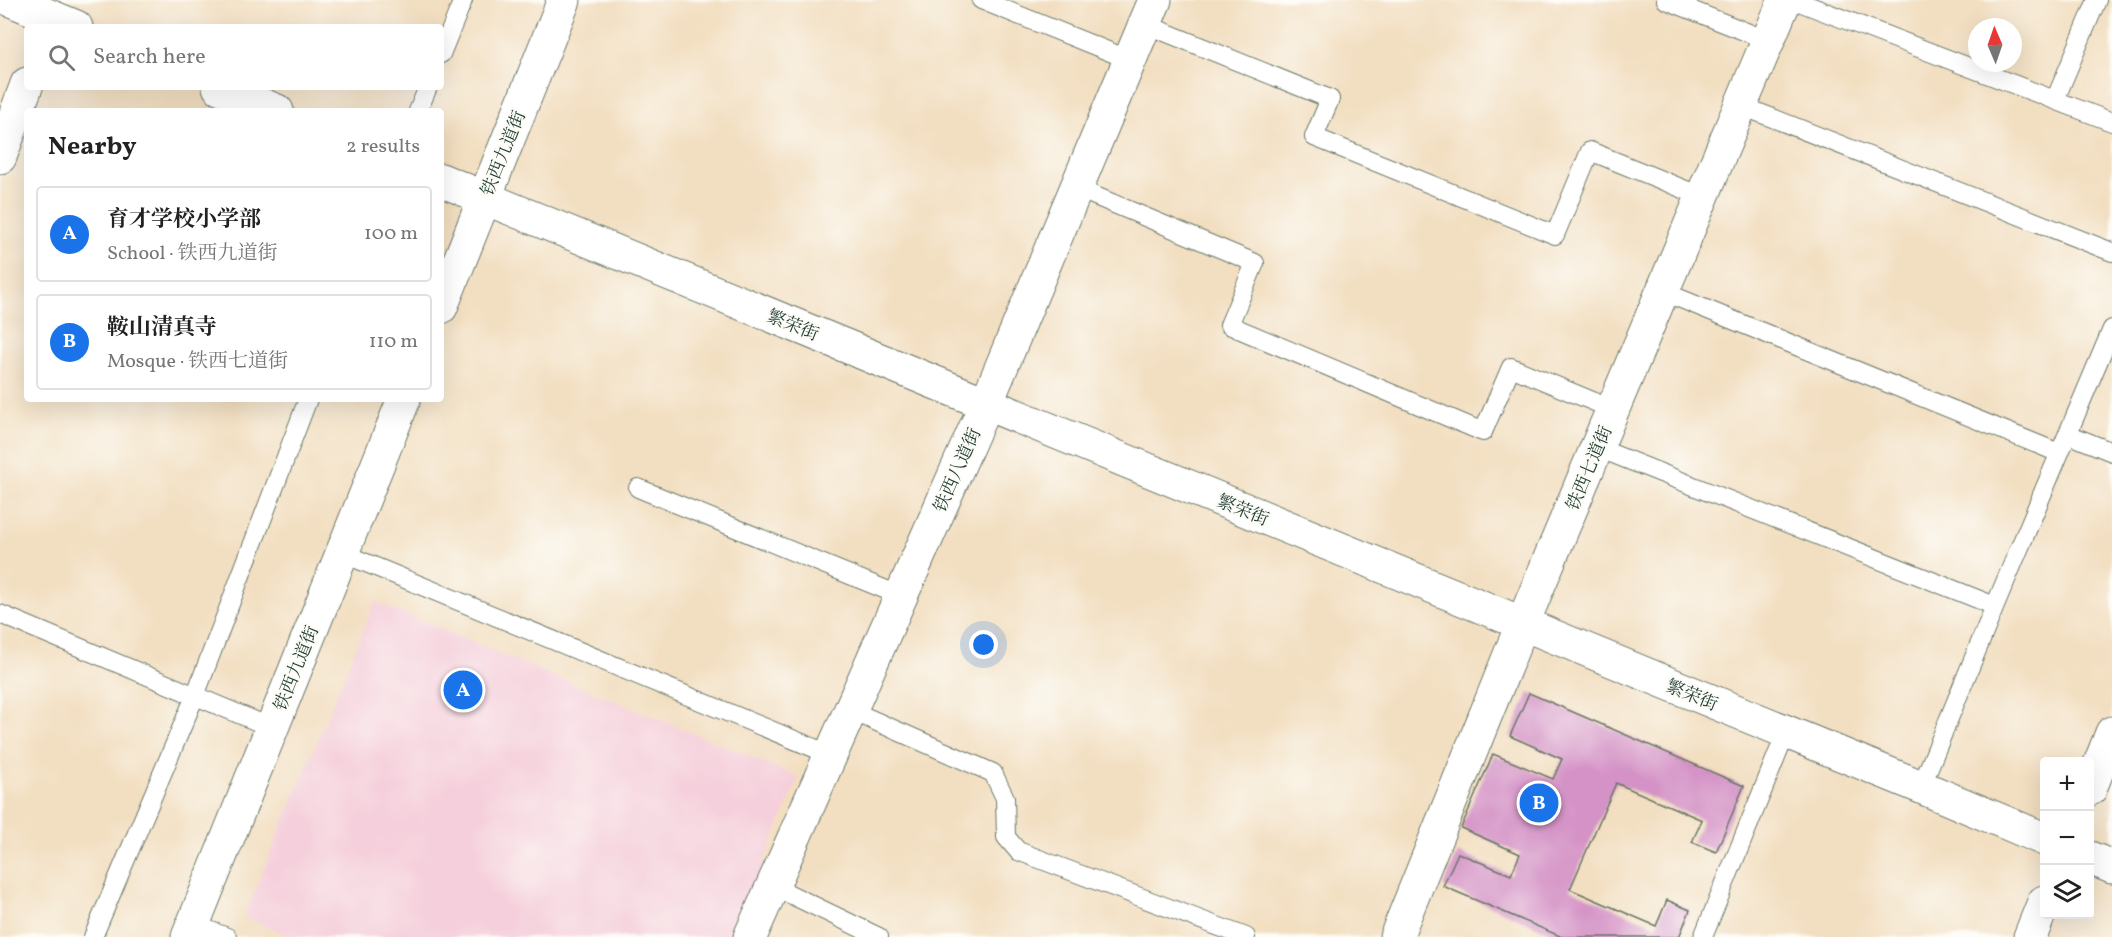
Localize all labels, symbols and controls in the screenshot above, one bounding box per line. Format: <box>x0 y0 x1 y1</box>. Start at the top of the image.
north arrow <box>1968 18 2022 72</box>
search box <box>24 24 444 90</box>
icon: search <box>45 41 78 74</box>
text: Search here <box>93 42 206 73</box>
street label: 铁西九道街 <box>476 107 533 200</box>
text: Nearby <box>48 129 137 165</box>
text: 2 results <box>346 133 420 161</box>
text: 育才学校小学部 <box>107 205 261 236</box>
text: A <box>62 220 77 248</box>
text: 100 m <box>364 220 418 248</box>
text: School · 铁西九道街 <box>107 240 277 268</box>
street label: 繁荣街 <box>763 305 822 348</box>
text: 鞍山清真寺 <box>107 313 217 344</box>
text: B <box>63 328 76 356</box>
text: 110 m <box>369 328 418 356</box>
text: Mosque · 铁西七道街 <box>107 348 288 376</box>
street label: 铁西七道街 <box>1561 422 1619 515</box>
street label: 铁西八道街 <box>929 424 988 517</box>
street label: 繁荣街 <box>1213 490 1272 533</box>
street label: 铁西九道街 <box>269 622 326 715</box>
your location <box>969 630 998 659</box>
pin: A <box>444 668 482 712</box>
street label: 繁荣街 <box>1662 675 1721 718</box>
map controls <box>2040 757 2094 919</box>
button: + <box>2040 757 2094 811</box>
pin: B <box>1520 780 1558 826</box>
button: − <box>2040 811 2094 865</box>
button: layers <box>2040 865 2094 919</box>

